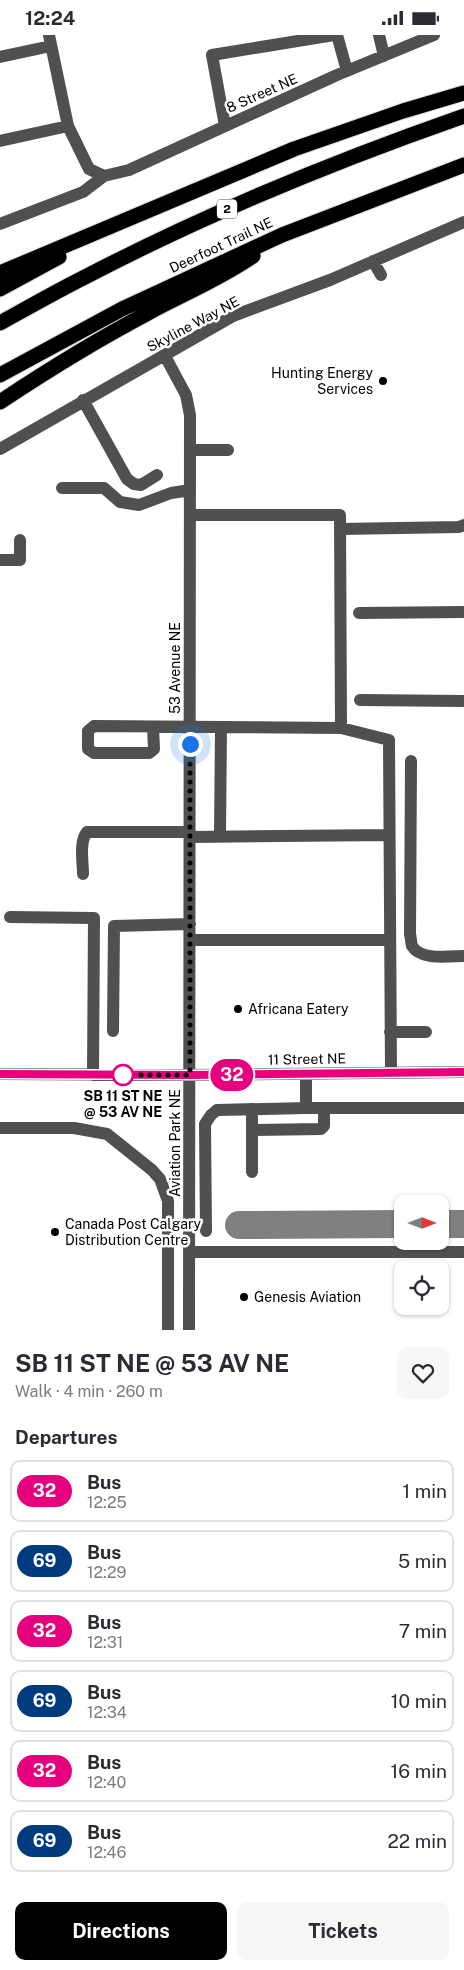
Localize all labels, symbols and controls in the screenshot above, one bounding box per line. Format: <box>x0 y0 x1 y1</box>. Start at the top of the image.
text: 12:24 <box>25 7 75 29</box>
street label: 8 Street NE <box>224 70 300 116</box>
road number: 2 <box>217 199 237 218</box>
street label: Deerfoot Trail NE <box>167 214 275 276</box>
street label: Skyline Way NE <box>144 293 242 355</box>
place label: Hunting Energy Services <box>271 365 374 397</box>
marker: Hunting Energy Services <box>377 375 389 387</box>
street label: 53 Avenue NE <box>167 622 183 714</box>
your location <box>178 732 203 757</box>
place label: Africana Eatery <box>248 1001 349 1017</box>
marker: Africana Eatery <box>232 1003 244 1015</box>
street label: 11 Street NE <box>268 1050 346 1068</box>
line badge: 32 <box>210 1059 254 1091</box>
marker: SB 11 ST NE @ 53 AV NE <box>112 1064 134 1086</box>
text: 32 <box>220 1064 244 1085</box>
place label: SB 11 ST NE @ 53 AV NE <box>84 1088 163 1120</box>
street label: Aviation Park NE <box>167 1089 183 1197</box>
north arrow <box>394 1195 449 1250</box>
map controls <box>394 1195 449 1315</box>
place label: Canada Post Calgary Distribution Centre <box>65 1216 202 1248</box>
marker: Canada Post Calgary Distribution Centre <box>49 1226 61 1238</box>
button: locate <box>394 1260 449 1315</box>
place label: Genesis Aviation <box>254 1289 361 1305</box>
marker: Genesis Aviation <box>238 1291 250 1303</box>
button: heart <box>397 1347 449 1399</box>
text: SB 11 ST NE @ 53 AV NE <box>15 1349 289 1377</box>
text: Walk · 4 min · 260 m <box>15 1382 163 1401</box>
text: Departures <box>15 1426 118 1448</box>
text: Bus <box>87 1471 121 1493</box>
text: 32 <box>33 1480 56 1501</box>
text: 1 min <box>402 1480 447 1502</box>
text: 12:25 <box>87 1493 127 1512</box>
text: Bus <box>87 1541 121 1563</box>
text: 69 <box>33 1550 56 1571</box>
text: 5 min <box>398 1550 447 1572</box>
text: 12:29 <box>87 1563 127 1582</box>
text: Bus <box>87 1611 121 1633</box>
text: 32 <box>33 1620 56 1641</box>
text: 7 min <box>399 1620 447 1642</box>
text: 12:31 <box>87 1633 123 1652</box>
text: Bus <box>87 1681 121 1703</box>
text: 69 <box>33 1690 56 1711</box>
text: 10 min <box>391 1690 447 1712</box>
text: 12:34 <box>87 1703 127 1722</box>
text: Bus <box>87 1751 121 1773</box>
text: 32 <box>33 1760 56 1781</box>
text: 16 min <box>391 1760 447 1782</box>
text: 12:40 <box>87 1773 126 1792</box>
text: Bus <box>87 1821 121 1843</box>
text: 69 <box>33 1830 56 1851</box>
text: 22 min <box>388 1830 447 1852</box>
text: 12:46 <box>87 1843 127 1862</box>
button: Directions <box>15 1902 227 1960</box>
button: Tickets <box>237 1902 449 1960</box>

